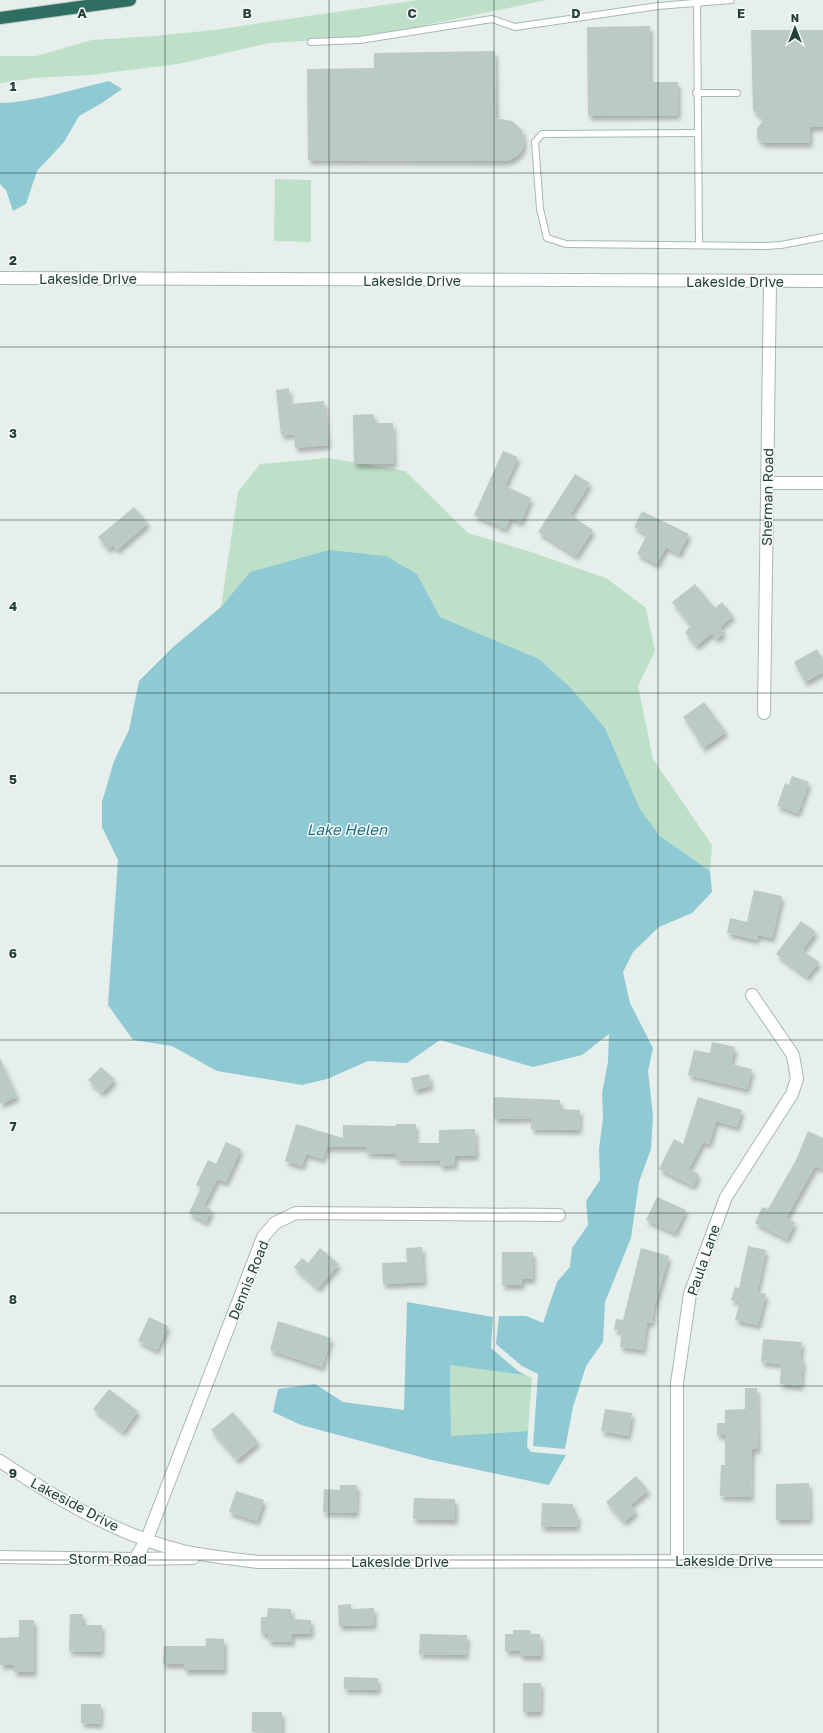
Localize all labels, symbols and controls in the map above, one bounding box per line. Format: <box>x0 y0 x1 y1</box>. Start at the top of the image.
text: A <box>77 5 87 21</box>
text: B <box>242 5 252 21</box>
text: C <box>407 5 417 21</box>
text: D <box>571 5 581 21</box>
text: E <box>737 5 745 21</box>
north arrow <box>775 8 815 48</box>
text: N <box>791 11 799 24</box>
text: 1 <box>10 78 17 94</box>
text: 2 <box>9 252 17 268</box>
street label: Lakeside Drive <box>39 270 137 287</box>
street label: Lakeside Drive <box>363 272 461 289</box>
street label: Lakeside Drive <box>686 273 784 290</box>
text: 3 <box>9 425 17 441</box>
street label: Sherman Road <box>758 448 776 546</box>
text: 4 <box>9 598 17 614</box>
text: 5 <box>9 771 17 787</box>
water label: Lake Helen <box>307 820 388 838</box>
text: 6 <box>9 945 17 961</box>
text: 7 <box>9 1118 17 1134</box>
street label: Paula Lane <box>683 1222 723 1298</box>
street label: Dennis Road <box>224 1238 272 1322</box>
text: 8 <box>9 1291 17 1307</box>
text: 9 <box>9 1465 17 1481</box>
street label: Lakeside Drive <box>28 1474 122 1534</box>
street label: Storm Road <box>69 1550 147 1567</box>
street label: Lakeside Drive <box>675 1552 773 1569</box>
street label: Lakeside Drive <box>351 1553 449 1570</box>

